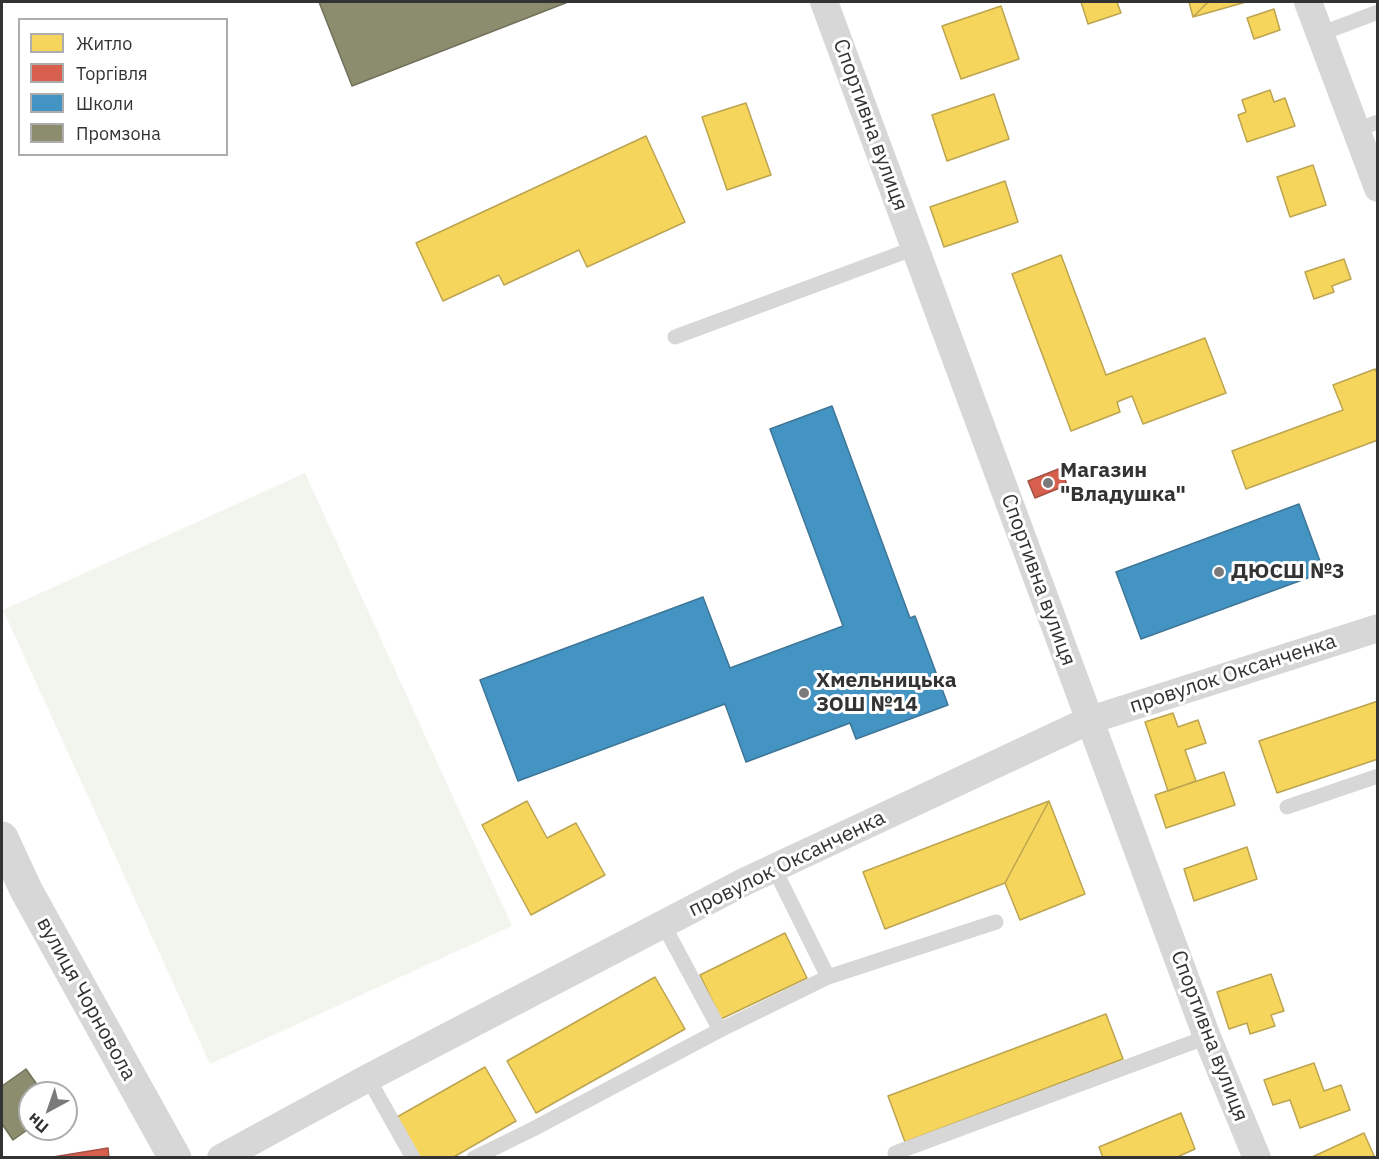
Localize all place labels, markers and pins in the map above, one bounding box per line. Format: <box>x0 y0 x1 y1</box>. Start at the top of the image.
place label: Магазин "Владушка" <box>1060 458 1186 508</box>
marker: Магазин "Владушка" <box>1041 476 1055 490</box>
place label: ДЮСШ №3 <box>1231 559 1345 585</box>
marker: ДЮСШ №3 <box>1212 565 1226 579</box>
place label: Хмельницька ЗОШ №14 <box>816 668 957 718</box>
marker: Хмельницька ЗОШ №14 <box>797 686 811 700</box>

